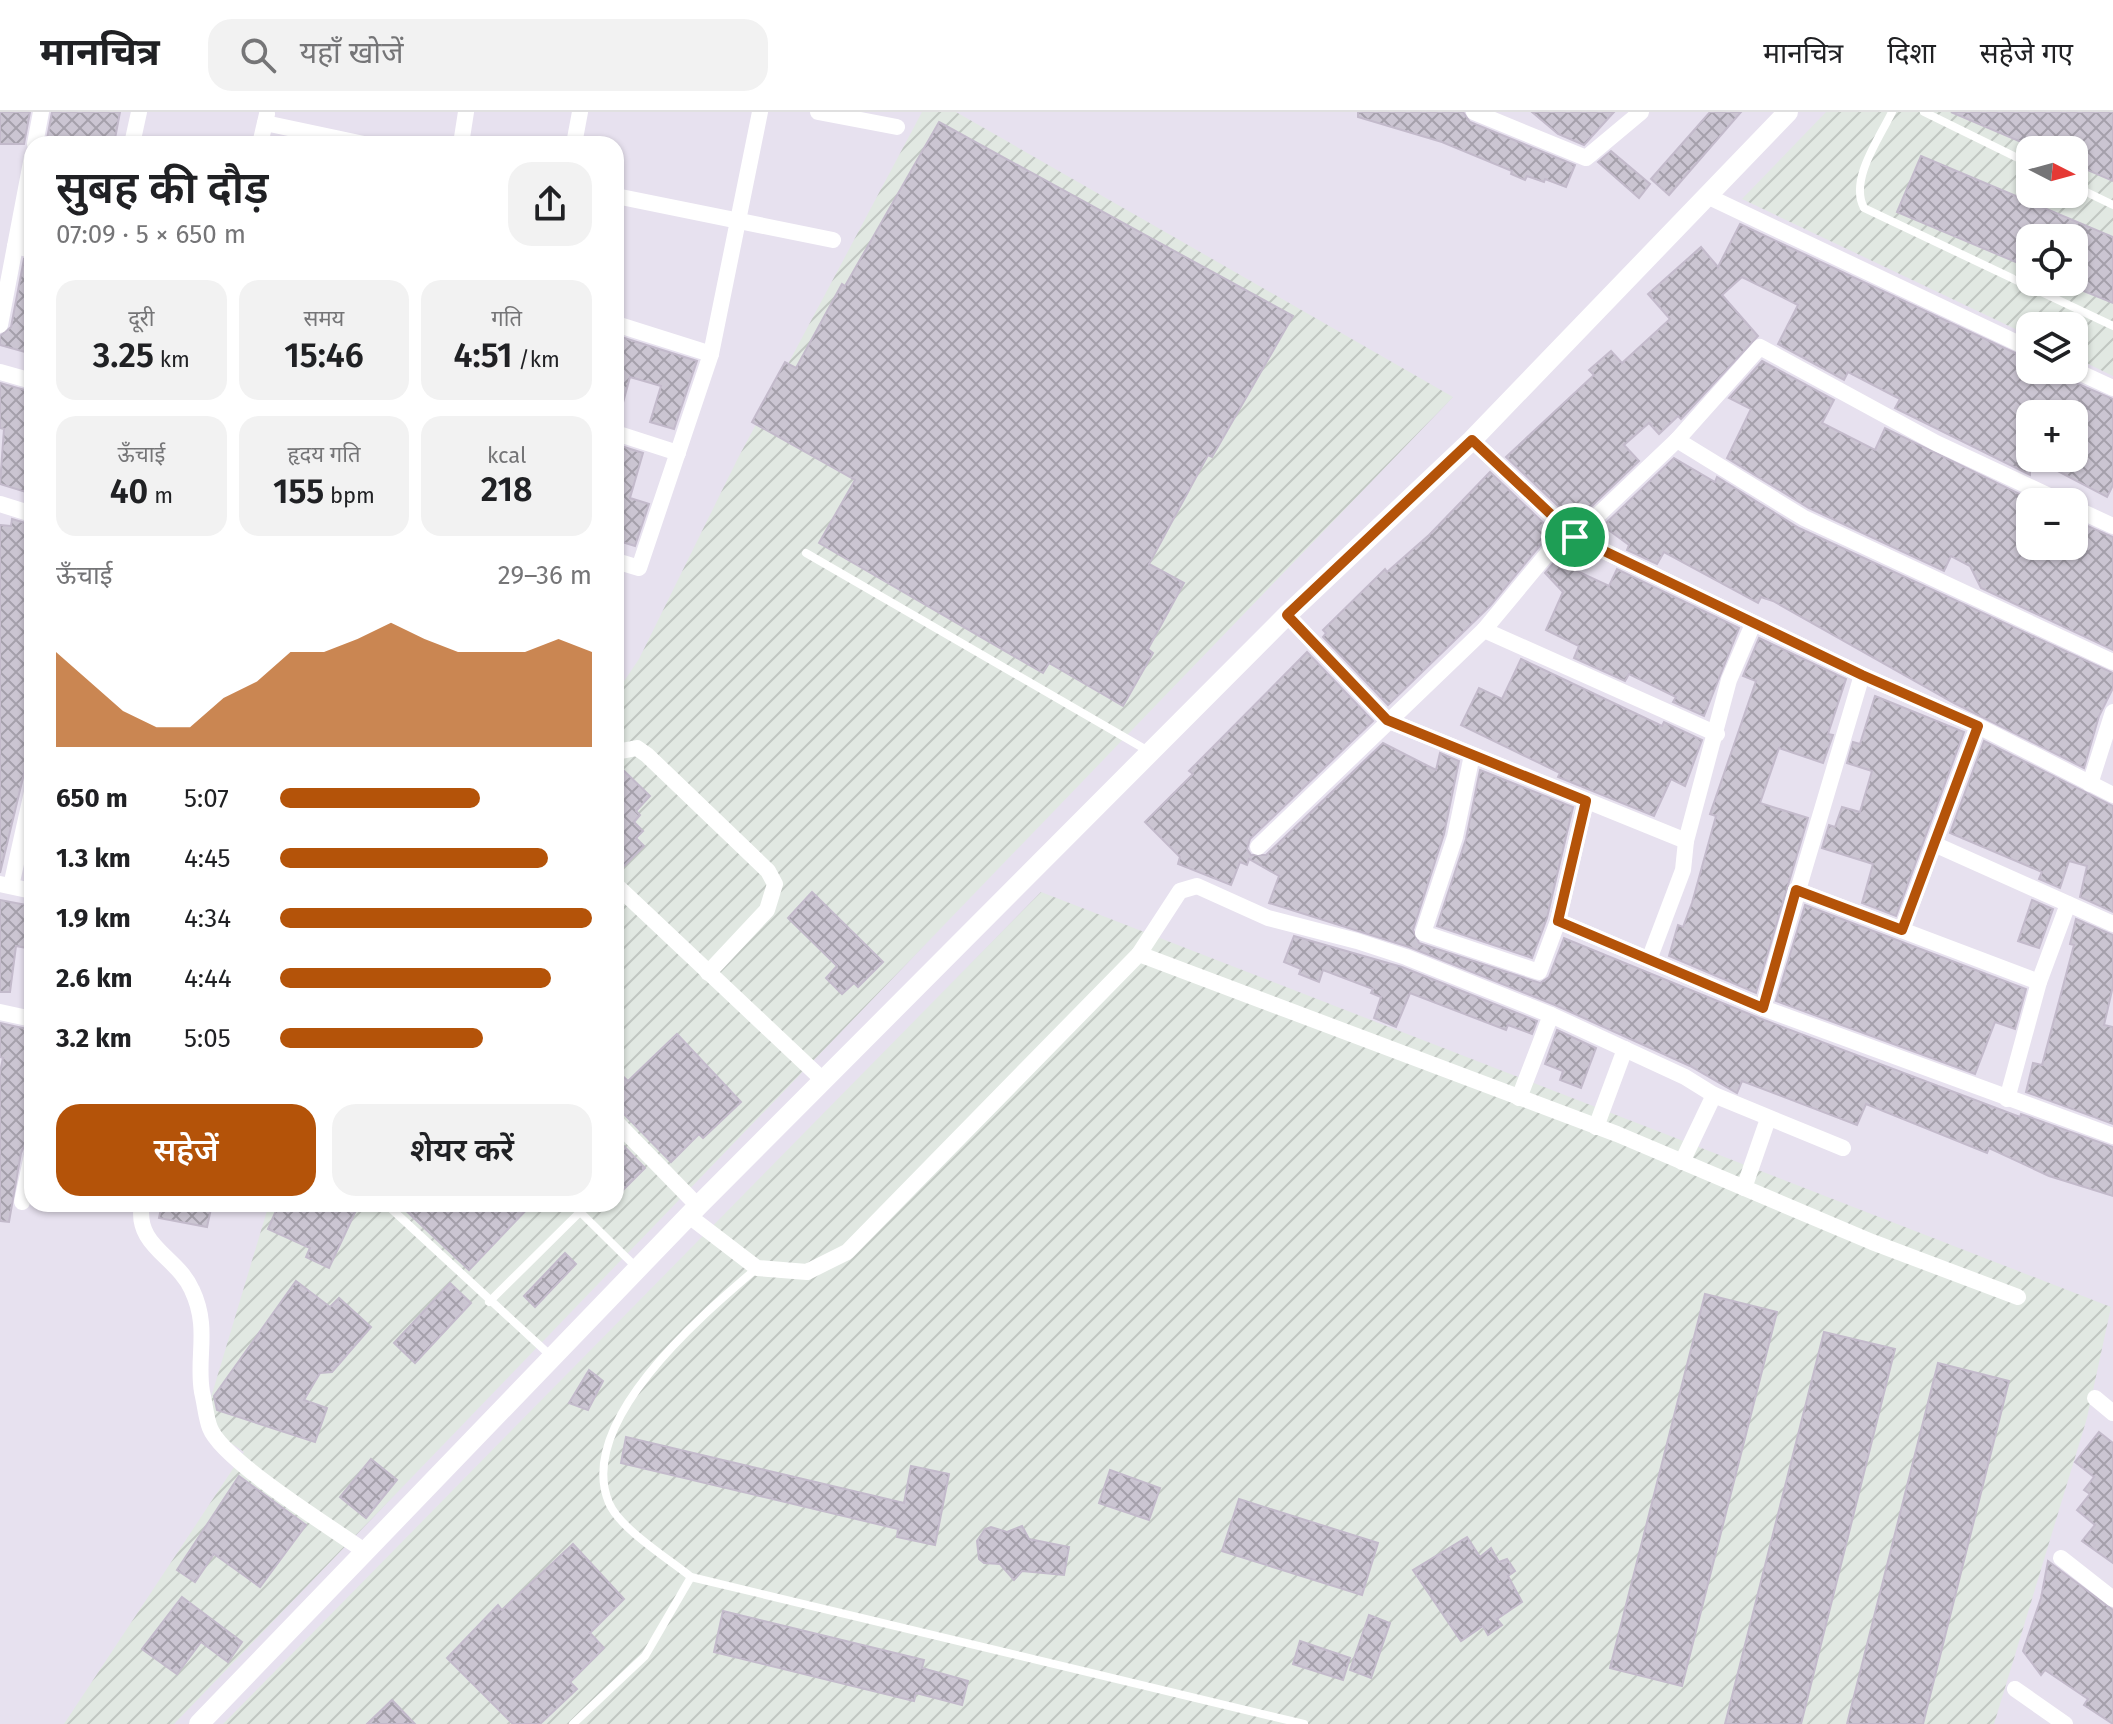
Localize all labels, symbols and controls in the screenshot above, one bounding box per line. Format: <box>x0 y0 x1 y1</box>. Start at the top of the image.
search box <box>208 19 768 91</box>
text: मानचित्र <box>40 29 160 75</box>
icon: search <box>236 33 280 77</box>
text: यहाँ खोजें <box>300 35 403 71</box>
text: मानचित्र <box>1763 37 1843 70</box>
text: दिशा <box>1887 37 1936 70</box>
text: सहेजे गए <box>1980 37 2073 70</box>
north arrow <box>2016 136 2088 208</box>
map controls <box>2016 136 2088 560</box>
text: सुबह की दौड़ <box>56 162 269 215</box>
button: share <box>508 162 592 246</box>
text: 07:09 · 5 × 650 m <box>56 219 246 250</box>
button: locate <box>2016 224 2088 296</box>
text: दूरी <box>128 305 155 332</box>
text: समय <box>304 305 344 332</box>
text: गति <box>491 305 522 332</box>
button: layers <box>2016 312 2088 384</box>
text: 3.25 <box>93 335 154 376</box>
text: 15:46 <box>284 335 364 376</box>
text: 4:51 <box>454 335 512 376</box>
text: km <box>154 346 190 373</box>
text: /km <box>512 346 560 373</box>
button: + <box>2016 400 2088 472</box>
text: ऊँचाई <box>117 441 165 468</box>
text: हृदय गति <box>287 441 360 468</box>
text: kcal <box>487 442 526 469</box>
text: 218 <box>481 469 532 510</box>
text: 40 <box>110 471 148 512</box>
text: 155 <box>273 471 324 512</box>
text: m <box>148 482 173 509</box>
text: bpm <box>324 482 375 509</box>
button: − <box>2016 488 2088 560</box>
pin <box>1541 503 1609 571</box>
icon: arrive <box>1553 515 1597 559</box>
text: ऊँचाई <box>56 560 112 591</box>
text: 29–36 m <box>498 560 592 591</box>
text: 650 m <box>56 783 128 814</box>
text: 5:07 <box>184 783 229 814</box>
text: 1.3 km <box>56 843 131 874</box>
text: 4:45 <box>184 843 231 874</box>
text: 1.9 km <box>56 903 131 934</box>
text: 4:34 <box>184 903 231 934</box>
text: 2.6 km <box>56 963 133 994</box>
text: 4:44 <box>184 963 232 994</box>
text: 3.2 km <box>56 1023 132 1054</box>
text: 5:05 <box>184 1023 231 1054</box>
button: सहेजें <box>56 1104 316 1196</box>
button: शेयर करें <box>332 1104 592 1196</box>

